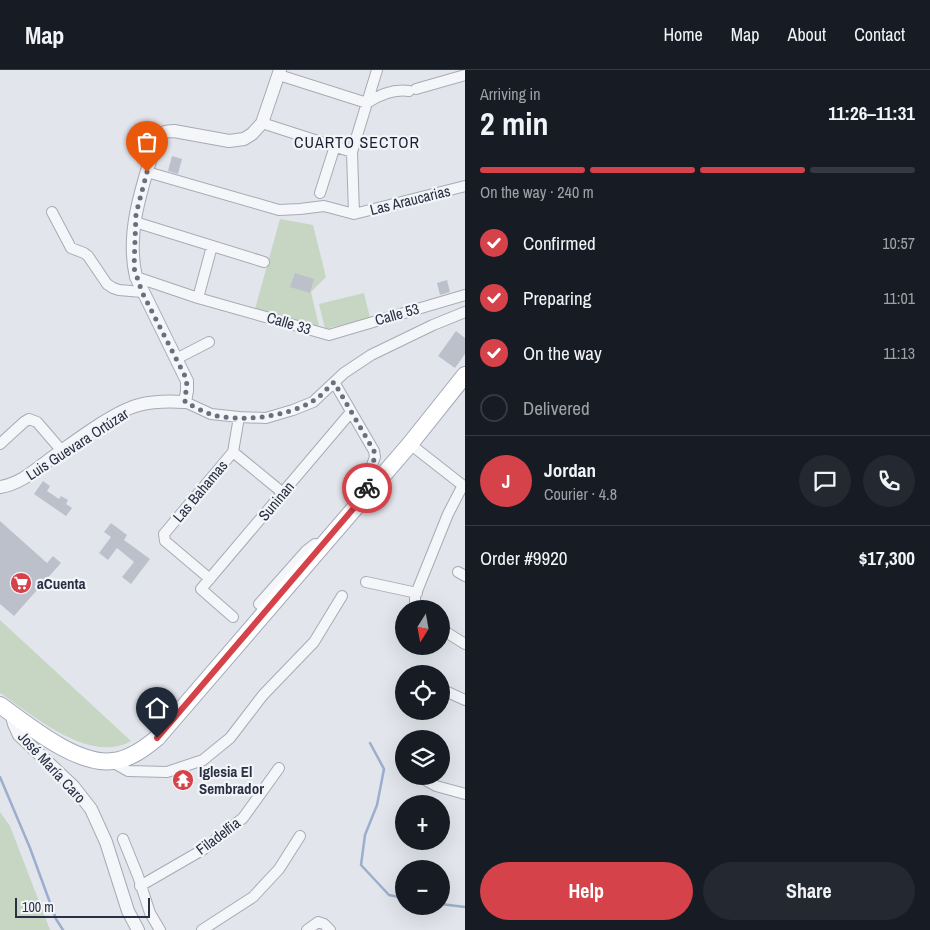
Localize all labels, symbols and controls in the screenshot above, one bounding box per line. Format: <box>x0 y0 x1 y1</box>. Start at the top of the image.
text: Map <box>25 19 64 51</box>
text: Home <box>663 22 703 47</box>
text: Map <box>731 22 760 47</box>
text: About <box>788 22 826 47</box>
text: Contact <box>854 22 905 47</box>
text: Arriving in <box>480 83 541 105</box>
text: 11:26–11:31 <box>828 100 915 126</box>
text: 2 min <box>480 102 549 145</box>
pin <box>126 121 168 172</box>
icon: bag <box>133 128 161 156</box>
district label: CUARTO SECTOR <box>294 131 420 153</box>
street label: Las Araucarias <box>368 180 452 220</box>
text: On the way · 240 m <box>480 181 594 203</box>
icon: check <box>480 229 508 257</box>
text: Confirmed <box>523 230 596 256</box>
text: 10:57 <box>882 232 915 254</box>
icon: check <box>480 284 508 312</box>
text: Preparing <box>523 285 591 311</box>
text: 11:01 <box>883 287 915 309</box>
street label: Calle 53 <box>372 298 422 330</box>
street label: Calle 33 <box>264 306 314 340</box>
icon: check <box>480 339 508 367</box>
text: On the way <box>523 340 602 366</box>
text: 11:13 <box>883 342 915 364</box>
text: Delivered <box>523 395 590 421</box>
street label: Luis Guevara Ortúzar <box>22 403 132 485</box>
street label: Las Bahamas <box>168 455 232 527</box>
button: chat <box>799 455 851 507</box>
button: phone <box>863 455 915 507</box>
text: Jordan <box>544 457 596 483</box>
courier <box>342 463 392 513</box>
text: J <box>502 468 510 494</box>
icon: bike <box>353 474 381 502</box>
street label: Suninan <box>253 477 299 525</box>
text: Courier · 4.8 <box>544 483 617 505</box>
text: Order #9920 <box>480 545 567 571</box>
text: $17,300 <box>859 545 915 571</box>
supermarket icon: aCuenta <box>9 571 33 595</box>
place label: aCuenta <box>37 573 86 594</box>
north arrow <box>395 600 450 655</box>
map controls <box>395 600 450 915</box>
button: locate <box>395 665 450 720</box>
pin <box>136 687 178 738</box>
icon: home <box>143 694 171 722</box>
street label: José María Caro <box>13 727 91 808</box>
button: layers <box>395 730 450 785</box>
place label: Iglesia El Sembrador <box>199 761 264 799</box>
temple icon: Iglesia El Sembrador <box>171 768 195 792</box>
button: + <box>395 795 450 850</box>
street label: Filadelfia <box>191 812 245 860</box>
button: − <box>395 860 450 915</box>
button: Help <box>480 862 693 920</box>
button: Share <box>703 862 915 920</box>
scale bar <box>15 895 150 918</box>
text: 100 m <box>22 898 54 916</box>

